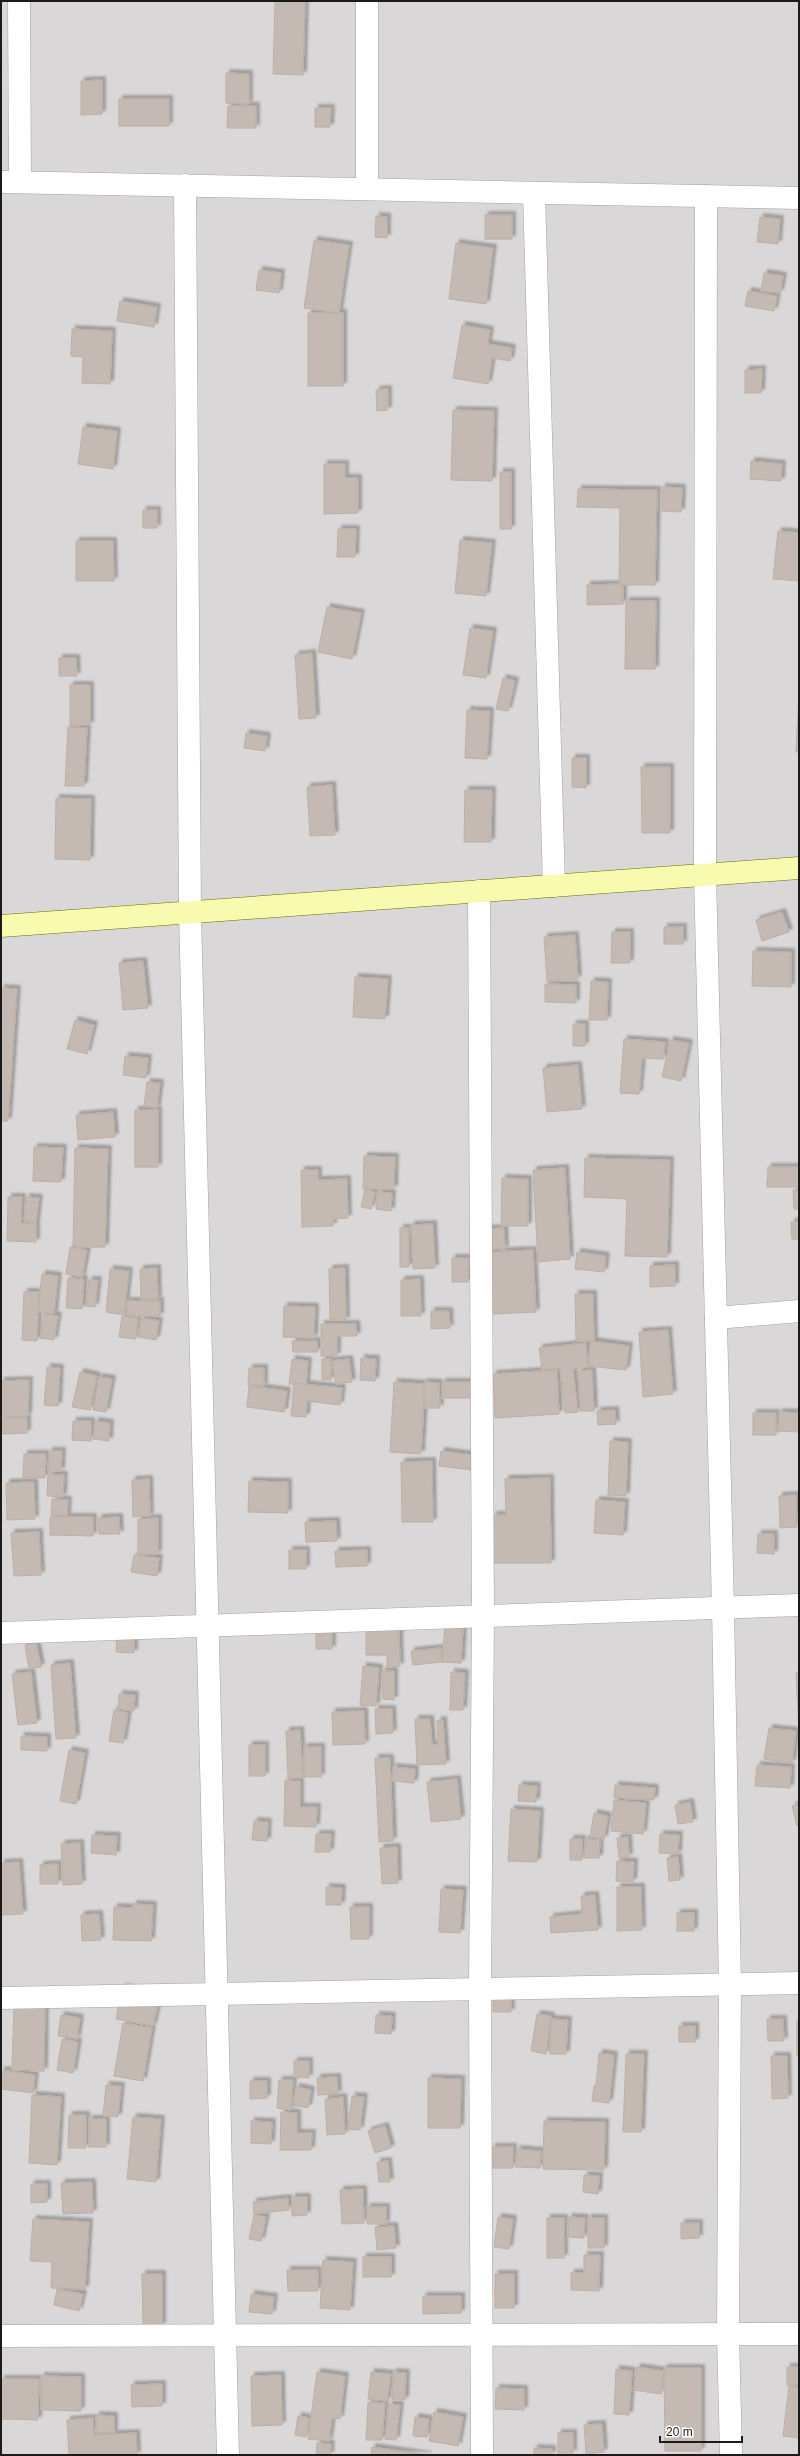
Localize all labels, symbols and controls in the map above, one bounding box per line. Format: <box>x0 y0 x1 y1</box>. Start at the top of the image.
scale bar <box>660 2418 742 2444</box>
text: 20 m <box>666 2425 693 2439</box>

